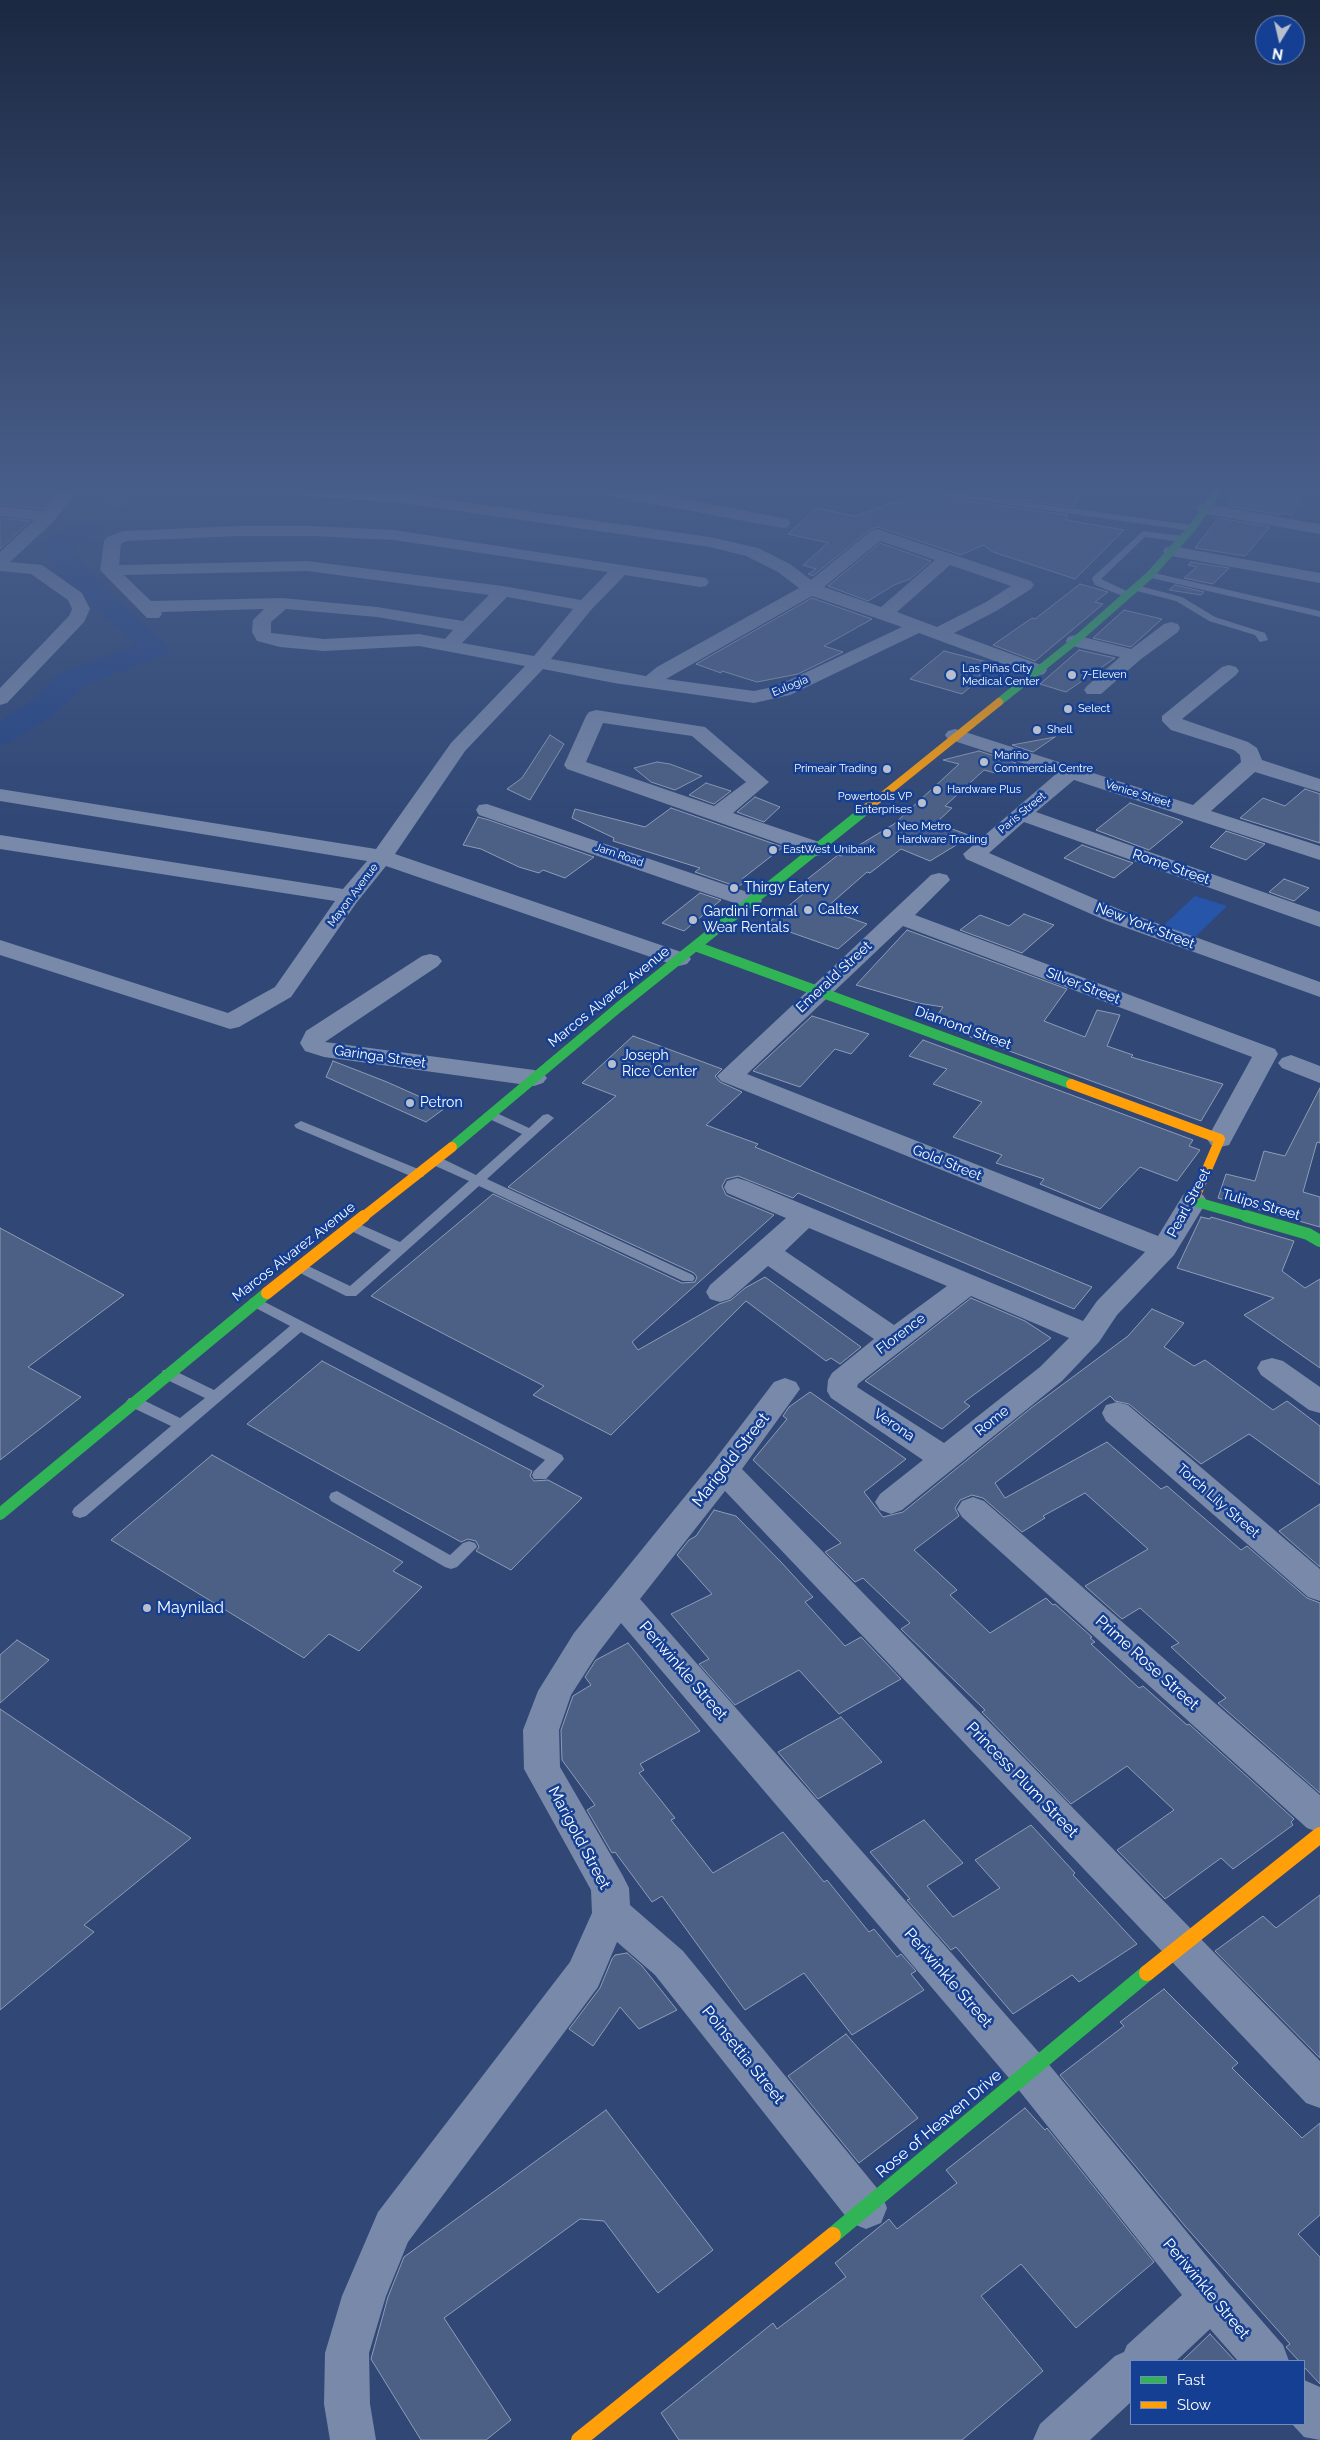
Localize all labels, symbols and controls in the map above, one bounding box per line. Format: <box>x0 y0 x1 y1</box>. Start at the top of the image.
north arrow <box>1255 15 1305 65</box>
text: N <box>1271 45 1284 63</box>
place label: Las Piñas City Medical Center <box>962 662 1039 688</box>
marker: Las Piñas City Medical Center <box>944 668 958 682</box>
place label: 7-Eleven <box>1082 668 1127 682</box>
marker: 7-Eleven <box>1066 669 1078 681</box>
street label: Eulogia <box>770 673 810 699</box>
place label: Select <box>1078 702 1110 716</box>
marker: Select <box>1062 703 1074 715</box>
place label: Shell <box>1047 723 1073 737</box>
marker: Shell <box>1031 724 1043 736</box>
place label: Mariño Commercial Centre <box>994 749 1093 775</box>
marker: Mariño Commercial Centre <box>978 756 990 768</box>
place label: Primeair Trading <box>794 762 877 776</box>
marker: Primeair Trading <box>881 763 893 775</box>
street label: Venice Street <box>1104 778 1172 810</box>
place label: Hardware Plus <box>947 783 1021 797</box>
marker: Hardware Plus <box>931 784 943 796</box>
street label: Paris Street <box>996 789 1048 837</box>
place label: Powertools VP Enterprises <box>838 790 912 816</box>
marker: Powertools VP Enterprises <box>916 797 928 809</box>
place label: Neo Metro Hardware Trading <box>897 820 987 846</box>
marker: Neo Metro Hardware Trading <box>881 827 893 839</box>
street label: Jarn Road <box>593 841 645 869</box>
place label: EastWest Unibank <box>783 843 875 857</box>
marker: EastWest Unibank <box>767 844 779 856</box>
street label: Rome Street <box>1130 846 1212 888</box>
street label: Mayon Avenue <box>325 861 381 929</box>
place label: Thirgy Eatery <box>744 880 830 896</box>
marker: Thirgy Eatery <box>728 882 740 894</box>
street label: New York Street <box>1093 899 1197 953</box>
place label: Caltex <box>818 902 859 918</box>
place label: Gardini Formal Wear Rentals <box>703 904 797 936</box>
marker: Caltex <box>802 904 814 916</box>
marker: Gardini Formal Wear Rentals <box>687 914 699 926</box>
street label: Emerald Street <box>793 938 875 1016</box>
street label: Marcos Alvarez Avenue <box>545 943 673 1051</box>
street label: Silver Street <box>1044 964 1122 1008</box>
street label: Diamond Street <box>913 1003 1013 1053</box>
street label: Garinga Street <box>333 1042 427 1072</box>
place label: Joseph Rice Center <box>622 1048 697 1080</box>
marker: Joseph Rice Center <box>606 1058 618 1070</box>
place label: Petron <box>420 1095 463 1111</box>
marker: Petron <box>404 1097 416 1109</box>
street label: Gold Street <box>910 1141 984 1185</box>
street label: Pearl Street <box>1164 1166 1214 1240</box>
street label: Tulips Street <box>1220 1186 1302 1224</box>
street label: Marcos Alvarez Avenue <box>229 1199 359 1305</box>
street label: Florence <box>873 1310 929 1358</box>
street label: Rome <box>972 1402 1012 1440</box>
street label: Verona <box>870 1405 918 1445</box>
street label: Marigold Street <box>688 1409 774 1511</box>
street label: Torch Lily Street <box>1173 1460 1263 1542</box>
place label: Maynilad <box>157 1598 224 1618</box>
marker: Maynilad <box>141 1602 153 1614</box>
street label: Prime Rose Street <box>1091 1612 1203 1714</box>
street label: Periwinkle Street <box>635 1618 731 1724</box>
street label: Princess Plum Street <box>962 1718 1082 1842</box>
street label: Marigold Street <box>544 1783 614 1893</box>
street label: Periwinkle Street <box>900 1925 996 2031</box>
street label: Poinsettia Street <box>698 2002 788 2108</box>
street label: Rose of Heaven Drive <box>872 2066 1006 2182</box>
street label: Periwinkle Street <box>1159 2235 1253 2343</box>
legend <box>1130 2360 1305 2425</box>
text: Fast <box>1177 2371 1205 2389</box>
text: Slow <box>1177 2396 1211 2414</box>

